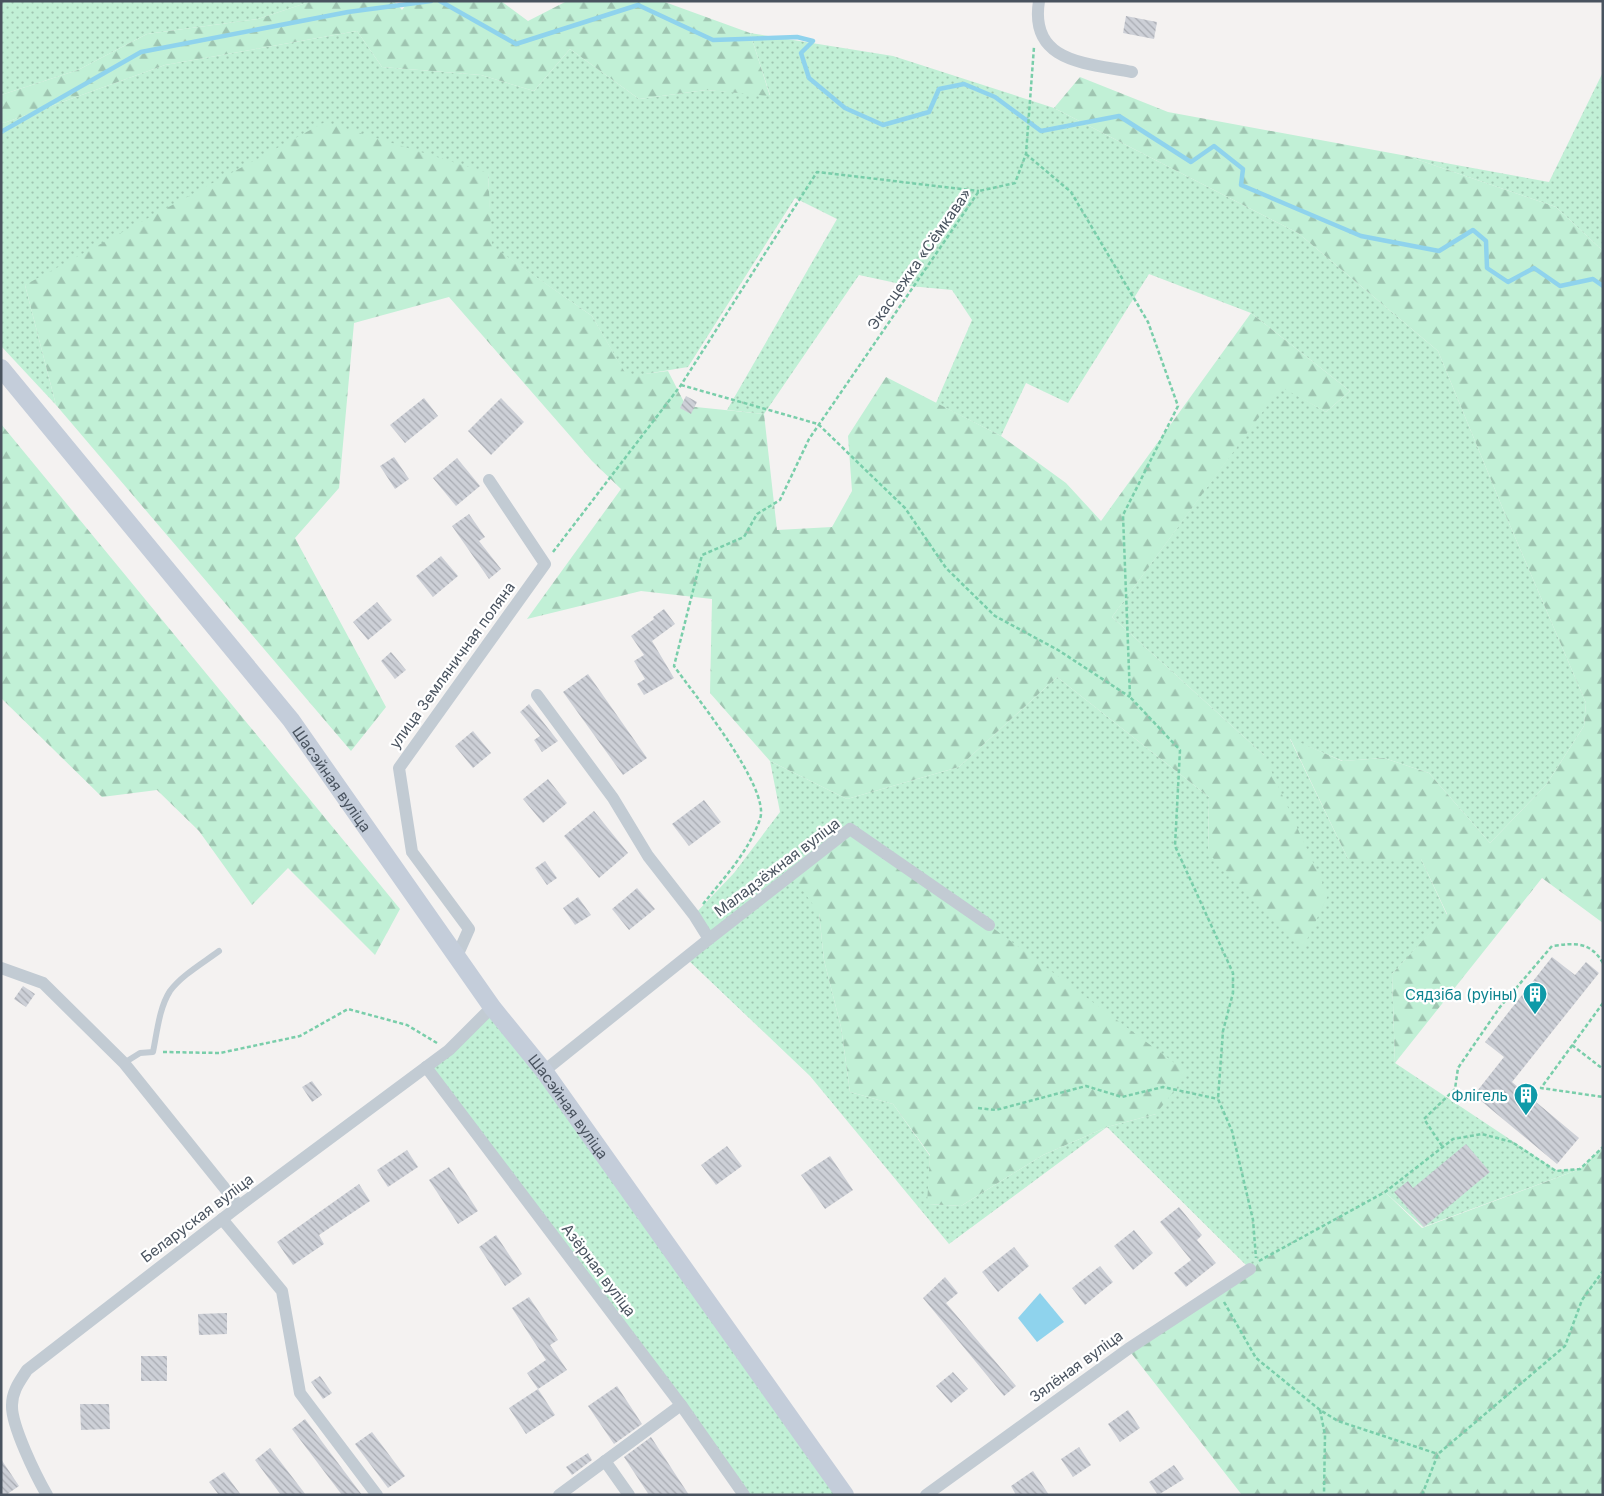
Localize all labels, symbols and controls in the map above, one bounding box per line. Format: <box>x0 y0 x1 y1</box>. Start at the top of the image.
street label: Экасцежка «Сёмкава» <box>863 185 975 333</box>
street label: улица Земляничная поляна <box>385 578 519 752</box>
street label: Шасэйная вуліца <box>289 722 376 835</box>
street label: Маладзёжная вуліца <box>711 814 843 920</box>
building icon: Сядзіба (руіны) <box>1522 981 1548 1015</box>
place label: Сядзіба (руіны) <box>1405 985 1518 1004</box>
street label: Шасэйная вуліца <box>525 1050 613 1162</box>
building icon: Флігель <box>1513 1082 1539 1116</box>
place label: Флігель <box>1451 1086 1508 1105</box>
street label: Беларуская вуліца <box>137 1169 257 1267</box>
street label: Азёрная вуліца <box>558 1220 640 1320</box>
street label: Зялёная вуліца <box>1026 1326 1126 1406</box>

